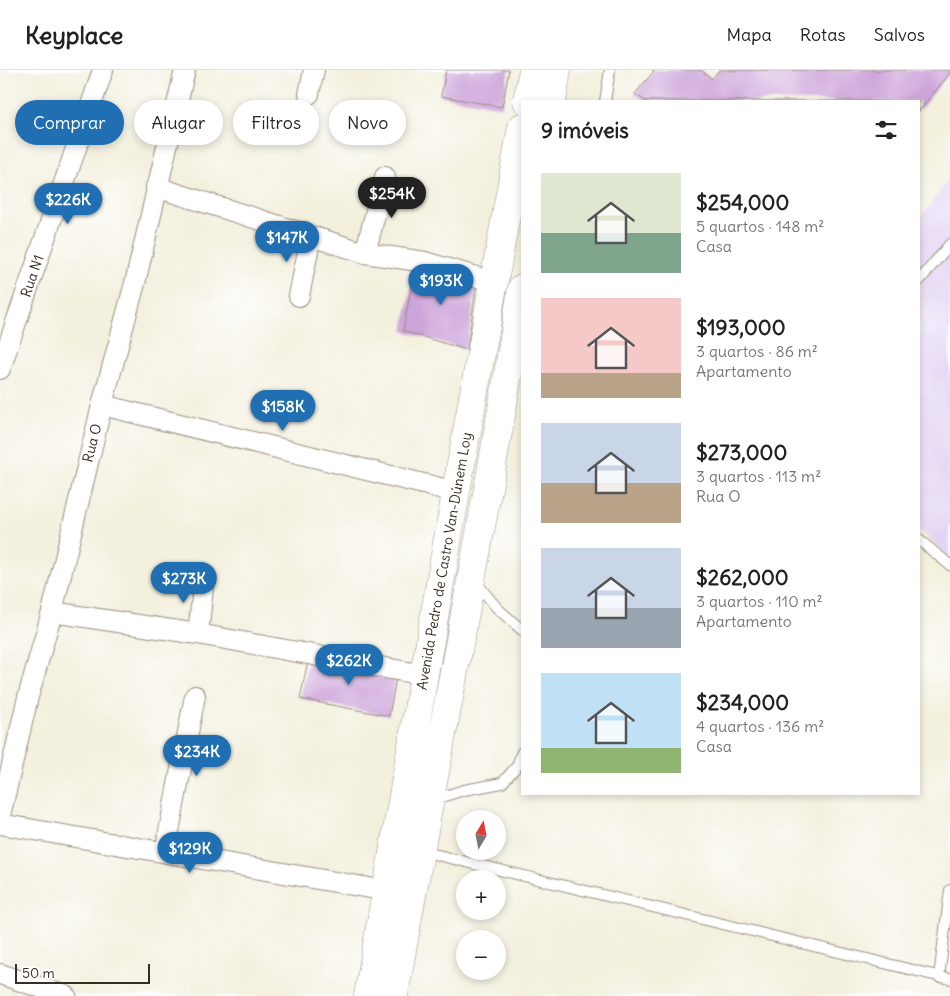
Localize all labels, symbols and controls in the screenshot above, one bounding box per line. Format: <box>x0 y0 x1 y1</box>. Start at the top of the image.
text: Keyplace <box>25 20 123 50</box>
text: Mapa <box>727 23 772 46</box>
text: Rotas <box>800 23 846 46</box>
text: Salvos <box>874 23 925 46</box>
chip: Comprar <box>15 100 124 145</box>
chip: Alugar <box>134 100 223 145</box>
chip: Filtros <box>233 100 319 145</box>
chip: Novo <box>329 100 406 145</box>
icon: filters <box>872 116 900 144</box>
text: 9 imóveis <box>541 117 629 144</box>
pin: $254K <box>357 176 427 219</box>
pin: $226K <box>33 182 103 225</box>
text: $254K <box>369 183 415 203</box>
text: $226K <box>45 189 91 209</box>
text: $254,000 <box>696 189 789 216</box>
icon: home <box>581 193 641 253</box>
text: 5 quartos · 148 m² <box>696 216 824 236</box>
pin: $147K <box>252 220 322 263</box>
text: $147K <box>266 227 308 247</box>
text: Casa <box>696 236 732 256</box>
street label: Rua N1 <box>16 253 48 299</box>
pin: $193K <box>406 264 476 306</box>
text: $193K <box>419 270 463 290</box>
text: $193,000 <box>696 314 785 341</box>
icon: home <box>581 318 641 378</box>
text: 3 quartos · 86 m² <box>696 341 818 361</box>
text: Apartamento <box>696 361 792 381</box>
pin: $158K <box>248 390 318 432</box>
text: $158K <box>261 396 305 416</box>
street label: Rua O <box>79 422 106 464</box>
street label: Avenida Pedro de Castro Van-Dúnem Loy <box>412 431 476 691</box>
text: $273,000 <box>696 439 787 466</box>
icon: home <box>581 443 641 503</box>
text: 3 quartos · 113 m² <box>696 466 821 486</box>
text: Rua O <box>696 486 741 506</box>
pin: $273K <box>149 562 219 604</box>
text: $262,000 <box>696 564 789 591</box>
text: $273K <box>162 568 206 588</box>
icon: home <box>581 568 641 628</box>
text: 3 quartos · 110 m² <box>696 591 823 611</box>
text: Apartamento <box>696 611 792 631</box>
pin: $262K <box>314 644 384 686</box>
text: $262K <box>326 650 372 670</box>
text: $234,000 <box>696 689 789 716</box>
icon: home <box>581 693 641 753</box>
text: 4 quartos · 136 m² <box>696 716 824 736</box>
pin: $234K <box>162 734 232 777</box>
text: Casa <box>696 736 732 756</box>
text: $234K <box>174 741 220 761</box>
north arrow <box>456 810 506 860</box>
map controls <box>456 810 506 980</box>
pin: $129K <box>155 832 225 874</box>
text: $129K <box>169 838 211 858</box>
button: + <box>456 870 506 920</box>
button: − <box>456 930 506 980</box>
scale bar <box>15 961 150 984</box>
text: 50 m <box>22 964 55 982</box>

